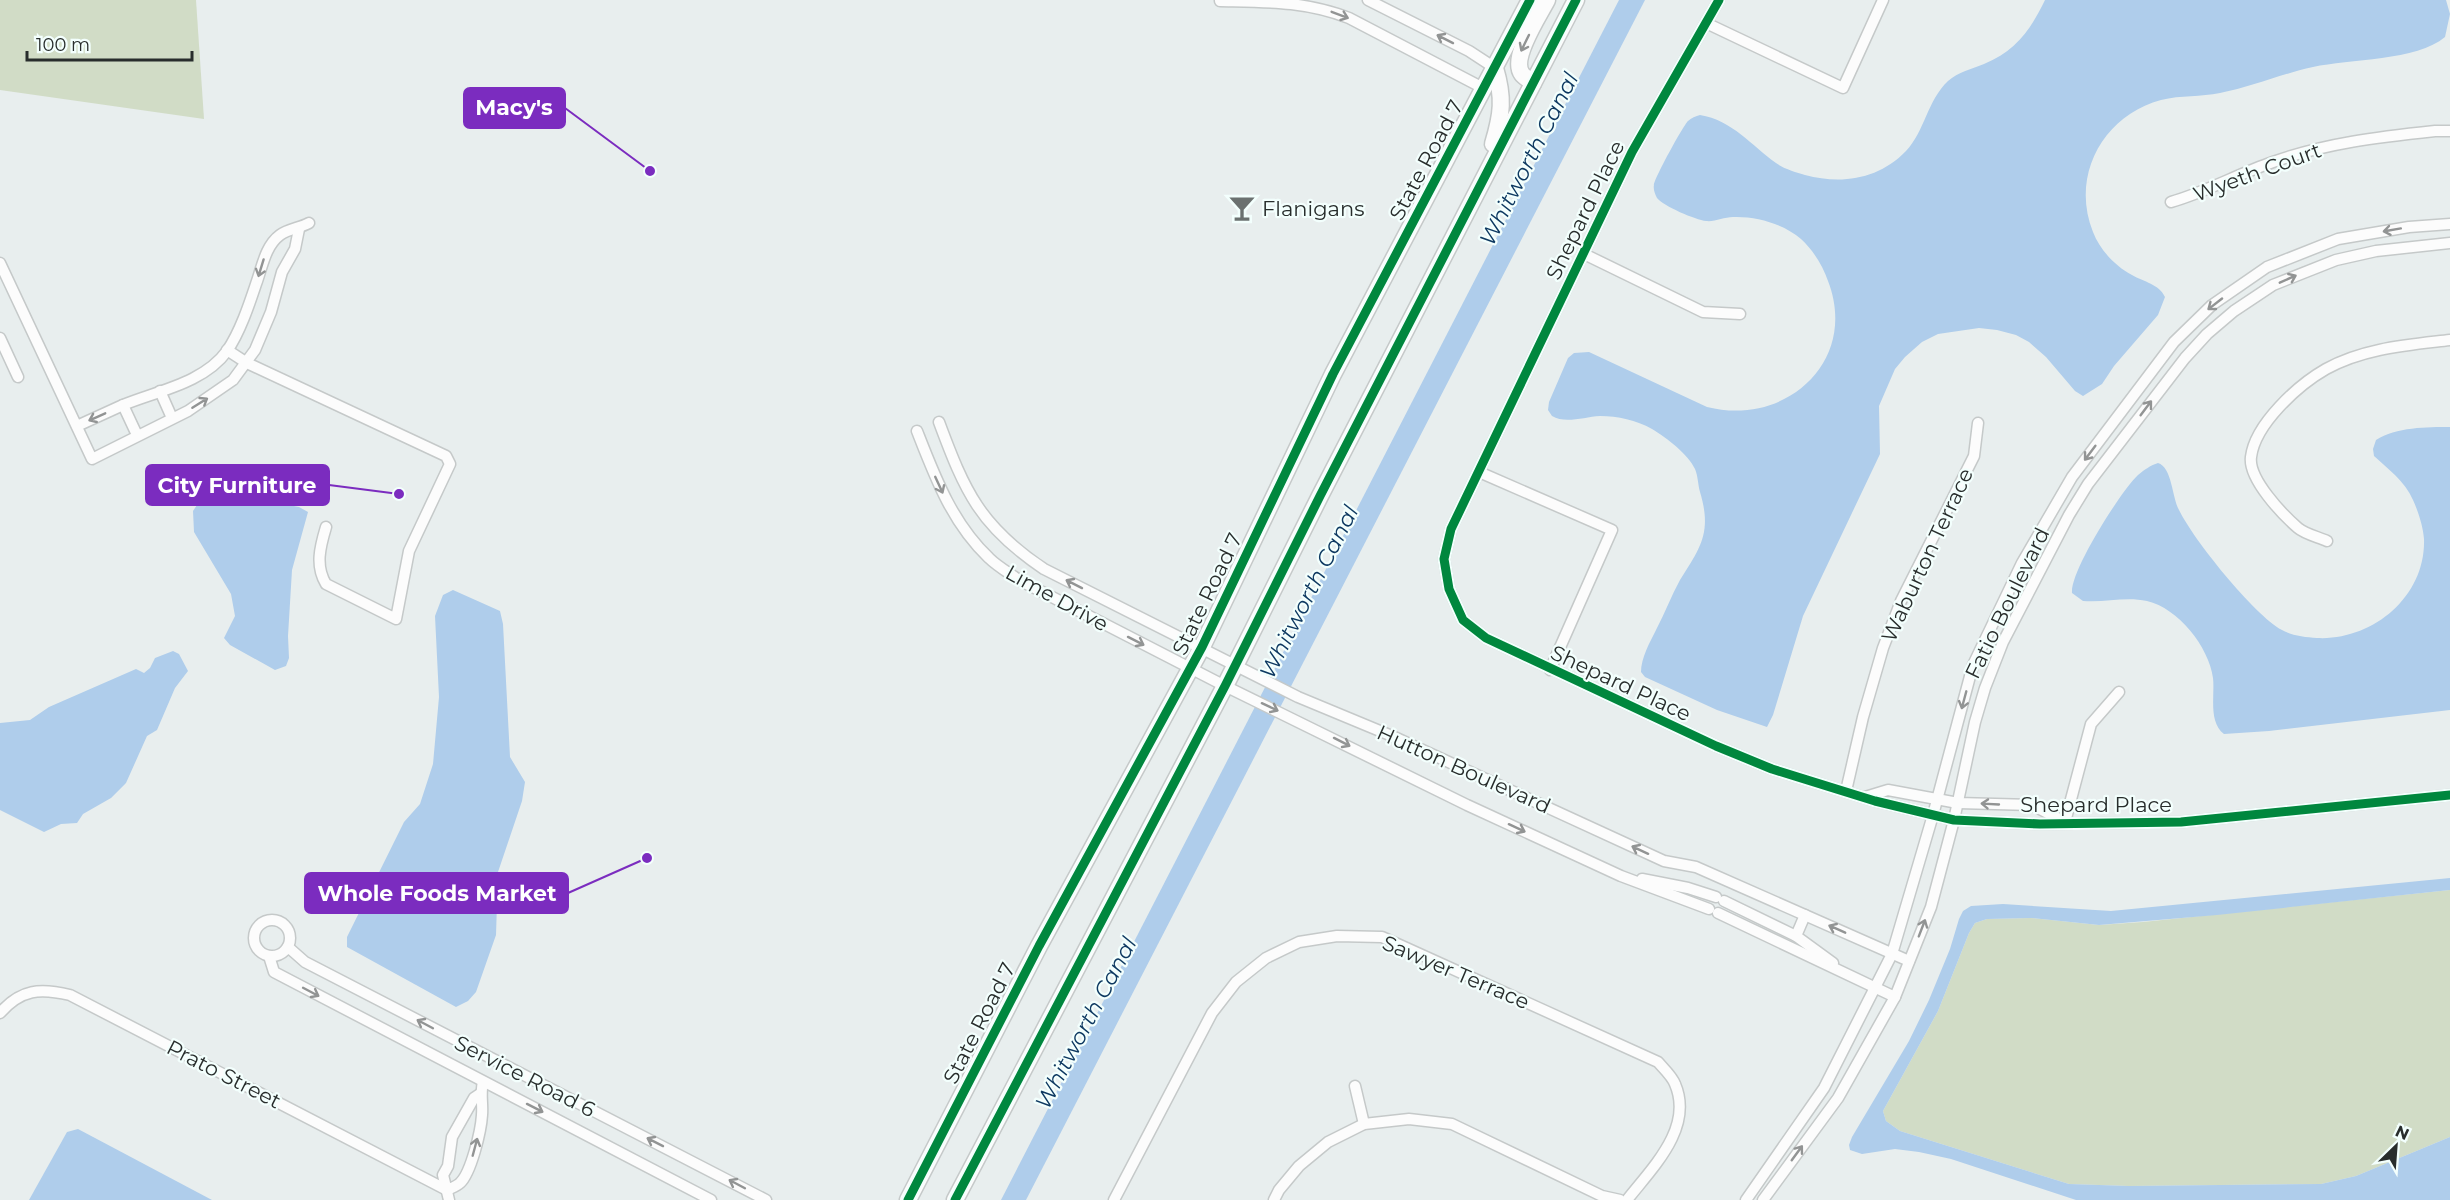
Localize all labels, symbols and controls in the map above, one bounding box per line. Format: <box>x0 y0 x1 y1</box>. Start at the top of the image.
one-way arrow <box>1331 10 1349 21</box>
scale bar <box>27 24 192 62</box>
one-way arrow <box>1436 32 1454 44</box>
one-way arrow <box>1519 33 1531 51</box>
text: 100 m <box>36 34 90 56</box>
water label: Whitworth Canal <box>1474 68 1584 250</box>
callout: Macy's <box>464 88 565 128</box>
text: Macy's <box>475 94 553 121</box>
street label: State Road 7 <box>1384 96 1468 224</box>
street label: Shepard Place <box>1541 136 1629 284</box>
street label: Wyeth Court <box>2190 137 2324 207</box>
bar icon: Flanigans <box>1227 193 1257 223</box>
place label: Flanigans <box>1262 196 1364 221</box>
one-way arrow <box>2382 224 2402 235</box>
one-way arrow <box>255 258 266 277</box>
one-way arrow <box>2279 272 2297 284</box>
one-way arrow <box>2207 297 2223 310</box>
one-way arrow <box>191 397 208 409</box>
one-way arrow <box>2140 401 2152 417</box>
one-way arrow <box>89 412 107 423</box>
one-way arrow <box>2084 445 2097 461</box>
street label: Waburton Terrace <box>1876 464 1978 646</box>
callout: City Furniture <box>146 465 329 505</box>
text: City Furniture <box>158 472 317 499</box>
one-way arrow <box>933 475 945 493</box>
water label: Whitworth Canal <box>1254 501 1364 683</box>
street label: Fatio Boulevard <box>1960 523 2054 683</box>
street label: State Road 7 <box>1167 529 1247 659</box>
street label: Lime Drive <box>1001 560 1113 636</box>
one-way arrow <box>1066 578 1083 590</box>
one-way arrow <box>1126 635 1144 647</box>
street label: Shepard Place <box>1547 640 1695 726</box>
one-way arrow <box>1957 690 1969 709</box>
one-way arrow <box>1260 701 1278 713</box>
street label: Hutton Boulevard <box>1373 719 1555 819</box>
one-way arrow <box>1332 737 1350 748</box>
street label: Shepard Place <box>2020 792 2172 817</box>
one-way arrow <box>1981 799 2001 810</box>
one-way arrow <box>1507 822 1525 834</box>
one-way arrow <box>1632 843 1650 855</box>
callout: Whole Foods Market <box>305 873 568 913</box>
text: Whole Foods Market <box>318 880 557 907</box>
one-way arrow <box>1917 920 1928 938</box>
one-way arrow <box>1828 923 1846 934</box>
street label: Sawyer Terrace <box>1379 930 1533 1014</box>
water label: Whitworth Canal <box>1029 932 1143 1113</box>
street label: State Road 7 <box>938 958 1020 1088</box>
one-way arrow <box>301 986 319 998</box>
one-way arrow <box>417 1018 434 1030</box>
street label: Service Road 6 <box>451 1030 600 1122</box>
street label: Prato Street <box>163 1035 285 1113</box>
one-way arrow <box>526 1103 544 1115</box>
north arrow <box>2366 1116 2426 1176</box>
text: N <box>2392 1122 2412 1144</box>
one-way arrow <box>646 1136 664 1147</box>
one-way arrow <box>470 1138 481 1157</box>
one-way arrow <box>1791 1145 1804 1161</box>
one-way arrow <box>728 1178 746 1189</box>

